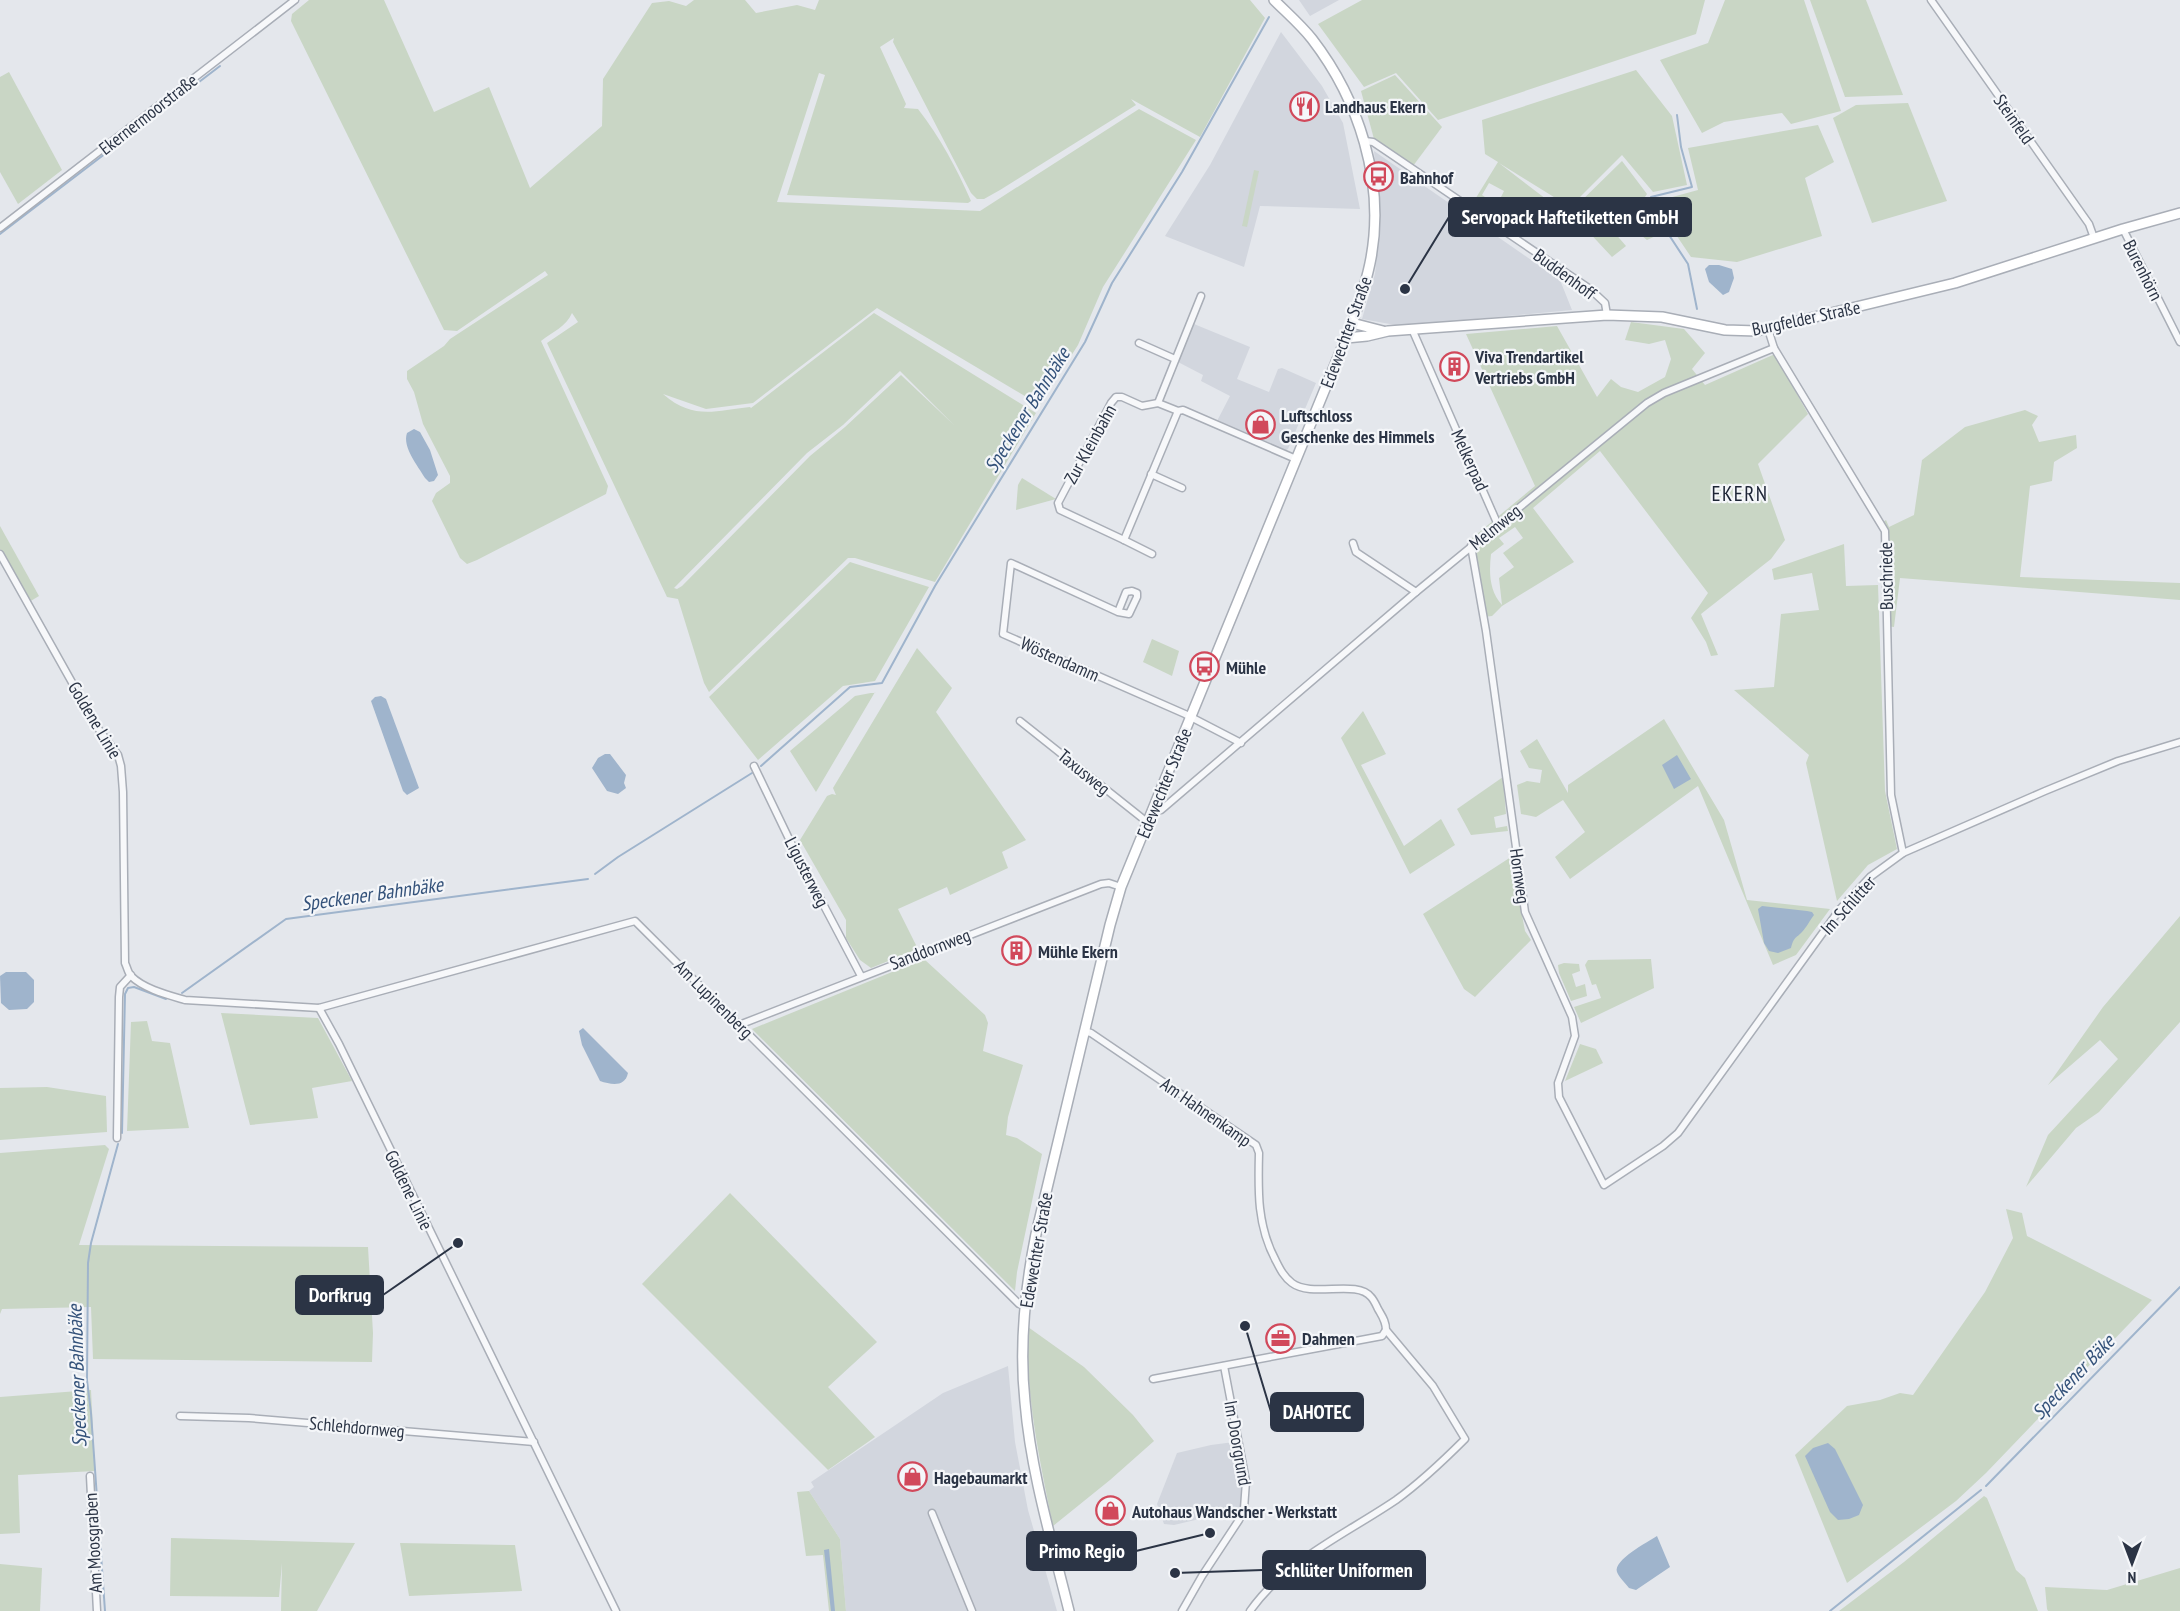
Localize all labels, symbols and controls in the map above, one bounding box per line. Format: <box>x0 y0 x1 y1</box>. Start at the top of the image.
street label: Ekernermoorstraße <box>94 68 202 160</box>
restaurant icon: Landhaus Ekern <box>1288 90 1320 122</box>
street label: Steinfeld <box>1989 90 2039 148</box>
place label: Landhaus Ekern <box>1325 95 1426 118</box>
bus stop icon: Bahnhof <box>1363 161 1395 193</box>
place label: Bahnhof <box>1400 166 1454 189</box>
callout: Servopack Haftetiketten GmbH <box>1449 198 1691 236</box>
text: Servopack Haftetiketten GmbH <box>1461 204 1679 230</box>
street label: Burenhörn <box>2118 236 2168 304</box>
street label: Buddenhoff <box>1529 244 1602 305</box>
street label: Edewechter Straße <box>1315 273 1377 391</box>
street label: Burgfelder Straße <box>1750 295 1862 341</box>
water label: Speckener Bahnbäke <box>978 341 1077 477</box>
place label: Viva Trendartikel Vertriebs GmbH <box>1474 345 1584 389</box>
building icon: Viva Trendartikel Vertriebs GmbH <box>1438 350 1470 382</box>
street label: Zur Kleinbahn <box>1059 400 1121 488</box>
place label: Luftschloss Geschenke des Himmels <box>1281 404 1434 448</box>
shop icon: Luftschloss Geschenke des Himmels <box>1244 409 1276 441</box>
street label: Melkerpad <box>1446 426 1494 494</box>
district label: EKERN <box>1711 480 1769 507</box>
street label: Melmweg <box>1464 499 1526 555</box>
street label: Buschriede <box>1874 542 1898 610</box>
street label: Wöstendamm <box>1017 631 1103 687</box>
bus stop icon: Mühle <box>1189 651 1221 683</box>
place label: Mühle <box>1226 656 1266 679</box>
street label: Goldene Linie <box>63 677 127 763</box>
street label: Edewechter Straße <box>1131 725 1197 841</box>
street label: Taxusweg <box>1053 744 1115 800</box>
street label: Ligusterweg <box>780 833 834 911</box>
street label: Hornweg <box>1505 847 1535 905</box>
water label: Speckener Bahnbäke <box>300 871 446 917</box>
street label: Im Schlitter <box>1815 871 1881 939</box>
street label: Sanddornweg <box>886 923 974 975</box>
building icon: Mühle Ekern <box>1001 935 1033 967</box>
place label: Mühle Ekern <box>1038 940 1118 963</box>
street label: Am Lupinenberg <box>670 955 758 1043</box>
street label: Am Hahnenkamp <box>1156 1072 1256 1152</box>
street label: Goldene Linie <box>380 1146 438 1234</box>
street label: Edewechter Straße <box>1015 1190 1057 1310</box>
callout: Dorfkrug <box>296 1276 383 1314</box>
text: Dorfkrug <box>309 1282 371 1308</box>
water label: Speckener Bahnbäke <box>61 1303 92 1448</box>
office icon: Dahmen <box>1265 1322 1297 1354</box>
place label: Dahmen <box>1302 1327 1355 1350</box>
water label: Speckener Bäke <box>2026 1328 2121 1425</box>
callout: DAHOTEC <box>1271 1393 1363 1431</box>
street label: Im Doorgrund <box>1219 1399 1257 1487</box>
text: DAHOTEC <box>1283 1399 1351 1425</box>
street label: Schlehdornweg <box>308 1411 406 1443</box>
shop icon: Hagebaumarkt <box>897 1461 929 1493</box>
place label: Hagebaumarkt <box>934 1466 1028 1489</box>
street label: Am Moosgraben <box>79 1492 107 1594</box>
shop icon: Autohaus Wandscher - Werkstatt <box>1095 1495 1127 1527</box>
place label: Autohaus Wandscher - Werkstatt <box>1131 1500 1338 1523</box>
callout: Primo Regio <box>1027 1532 1136 1570</box>
north arrow <box>2102 1533 2162 1593</box>
text: Primo Regio <box>1039 1538 1125 1564</box>
callout: Schlüter Uniformen <box>1263 1551 1425 1589</box>
text: Schlüter Uniformen <box>1275 1557 1413 1583</box>
text: N <box>2128 1568 2136 1588</box>

